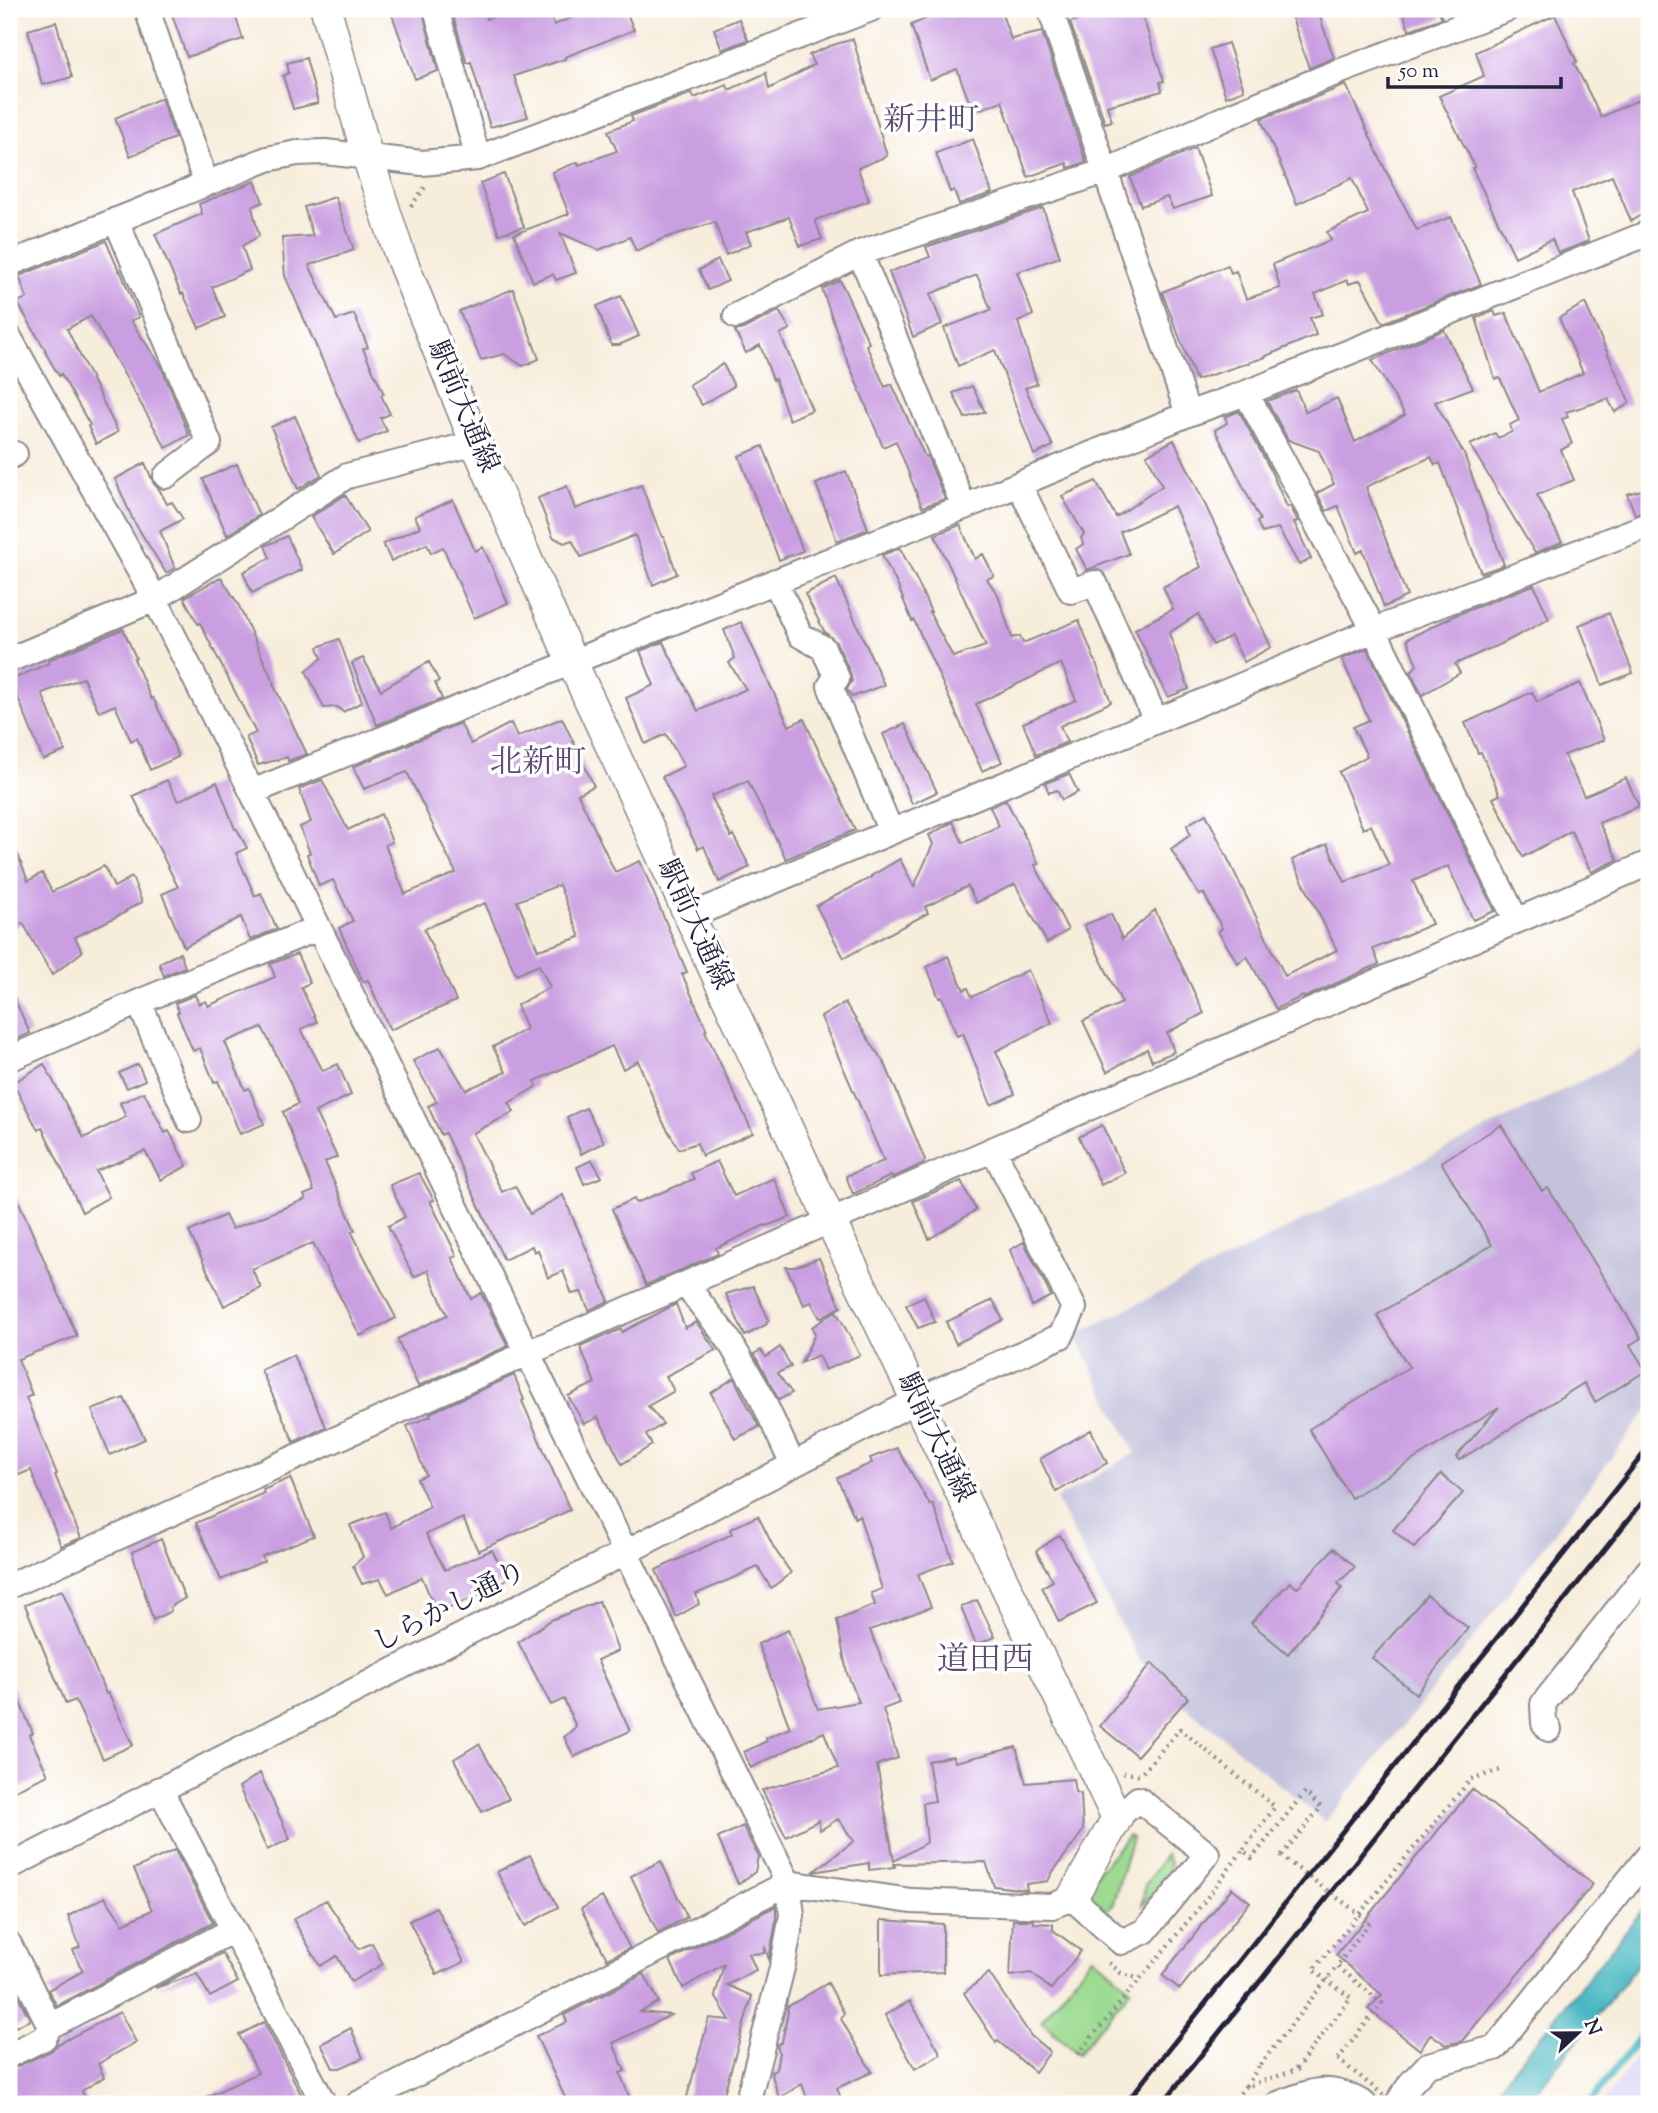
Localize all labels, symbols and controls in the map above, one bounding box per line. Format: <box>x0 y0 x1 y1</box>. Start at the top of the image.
scale bar <box>1388 46 1562 90</box>
text: 50 m <box>1398 57 1439 87</box>
district label: 新井町 <box>883 99 979 145</box>
street label: 駅前大通線 <box>416 335 508 479</box>
district label: 北新町 <box>490 741 586 787</box>
street label: 駅前大通線 <box>646 853 742 997</box>
street label: 駅前大通線 <box>886 1366 984 1510</box>
street label: しらかし通り <box>366 1552 534 1664</box>
district label: 道田西 <box>937 1638 1033 1684</box>
north arrow <box>1542 1997 1612 2068</box>
text: N <box>1576 2015 1607 2040</box>

